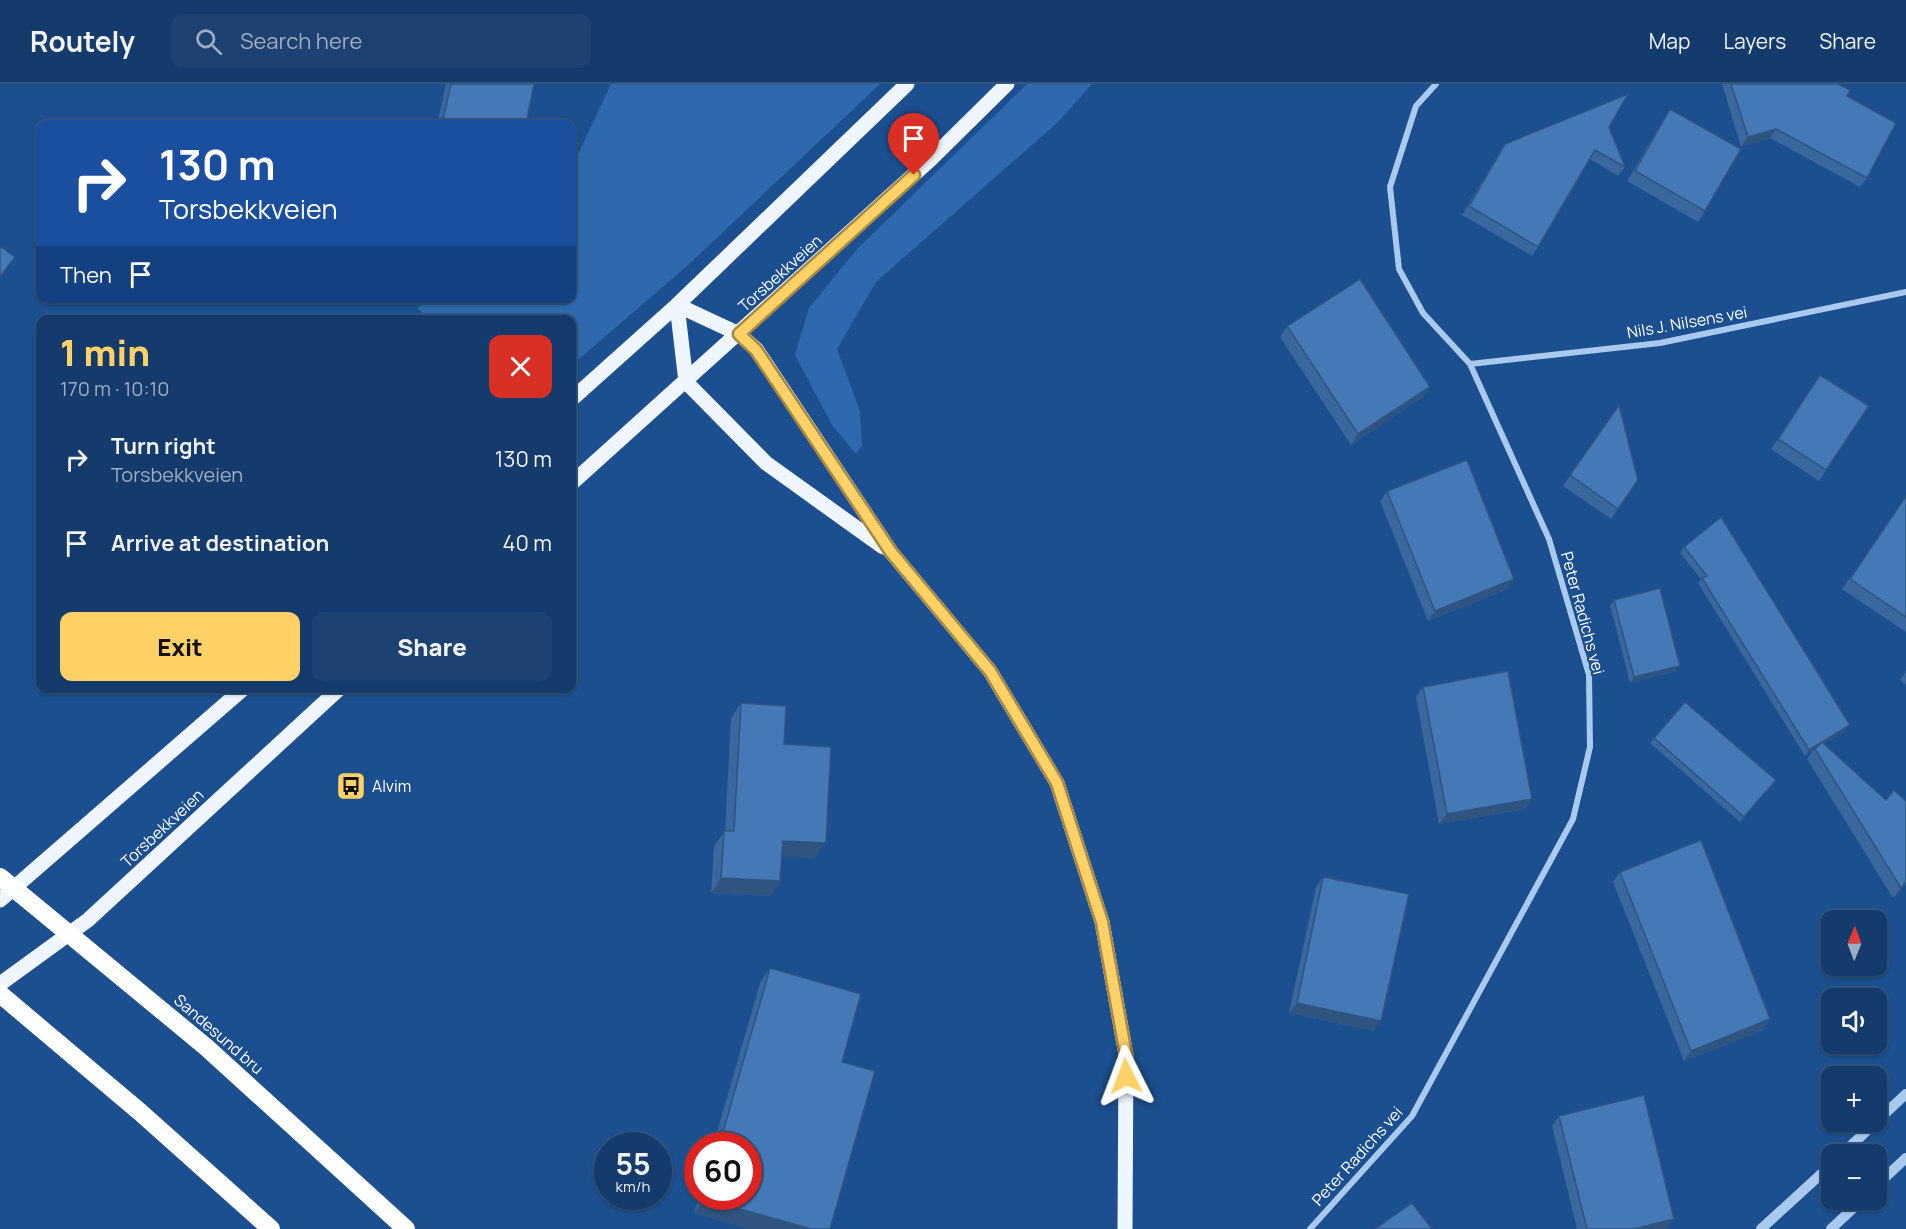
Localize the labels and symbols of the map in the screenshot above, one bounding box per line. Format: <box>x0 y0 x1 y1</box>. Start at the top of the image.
pin <box>888 113 939 175</box>
street label: Torsbekkveien <box>733 229 827 317</box>
street label: Nils J. Nilsens vei <box>1625 301 1749 343</box>
street label: Peter Radichs vei <box>1556 549 1610 677</box>
bus stop icon: Alvim <box>335 770 367 802</box>
place label: Alvim <box>372 775 411 797</box>
street label: Torsbekkveien <box>116 784 208 872</box>
north arrow <box>1821 910 1887 976</box>
street label: Sandesund bru <box>170 989 268 1079</box>
position arrow <box>1094 1044 1158 1108</box>
street label: Peter Radichs vei <box>1307 1102 1407 1210</box>
speed limit sign: 60 <box>684 1132 762 1210</box>

